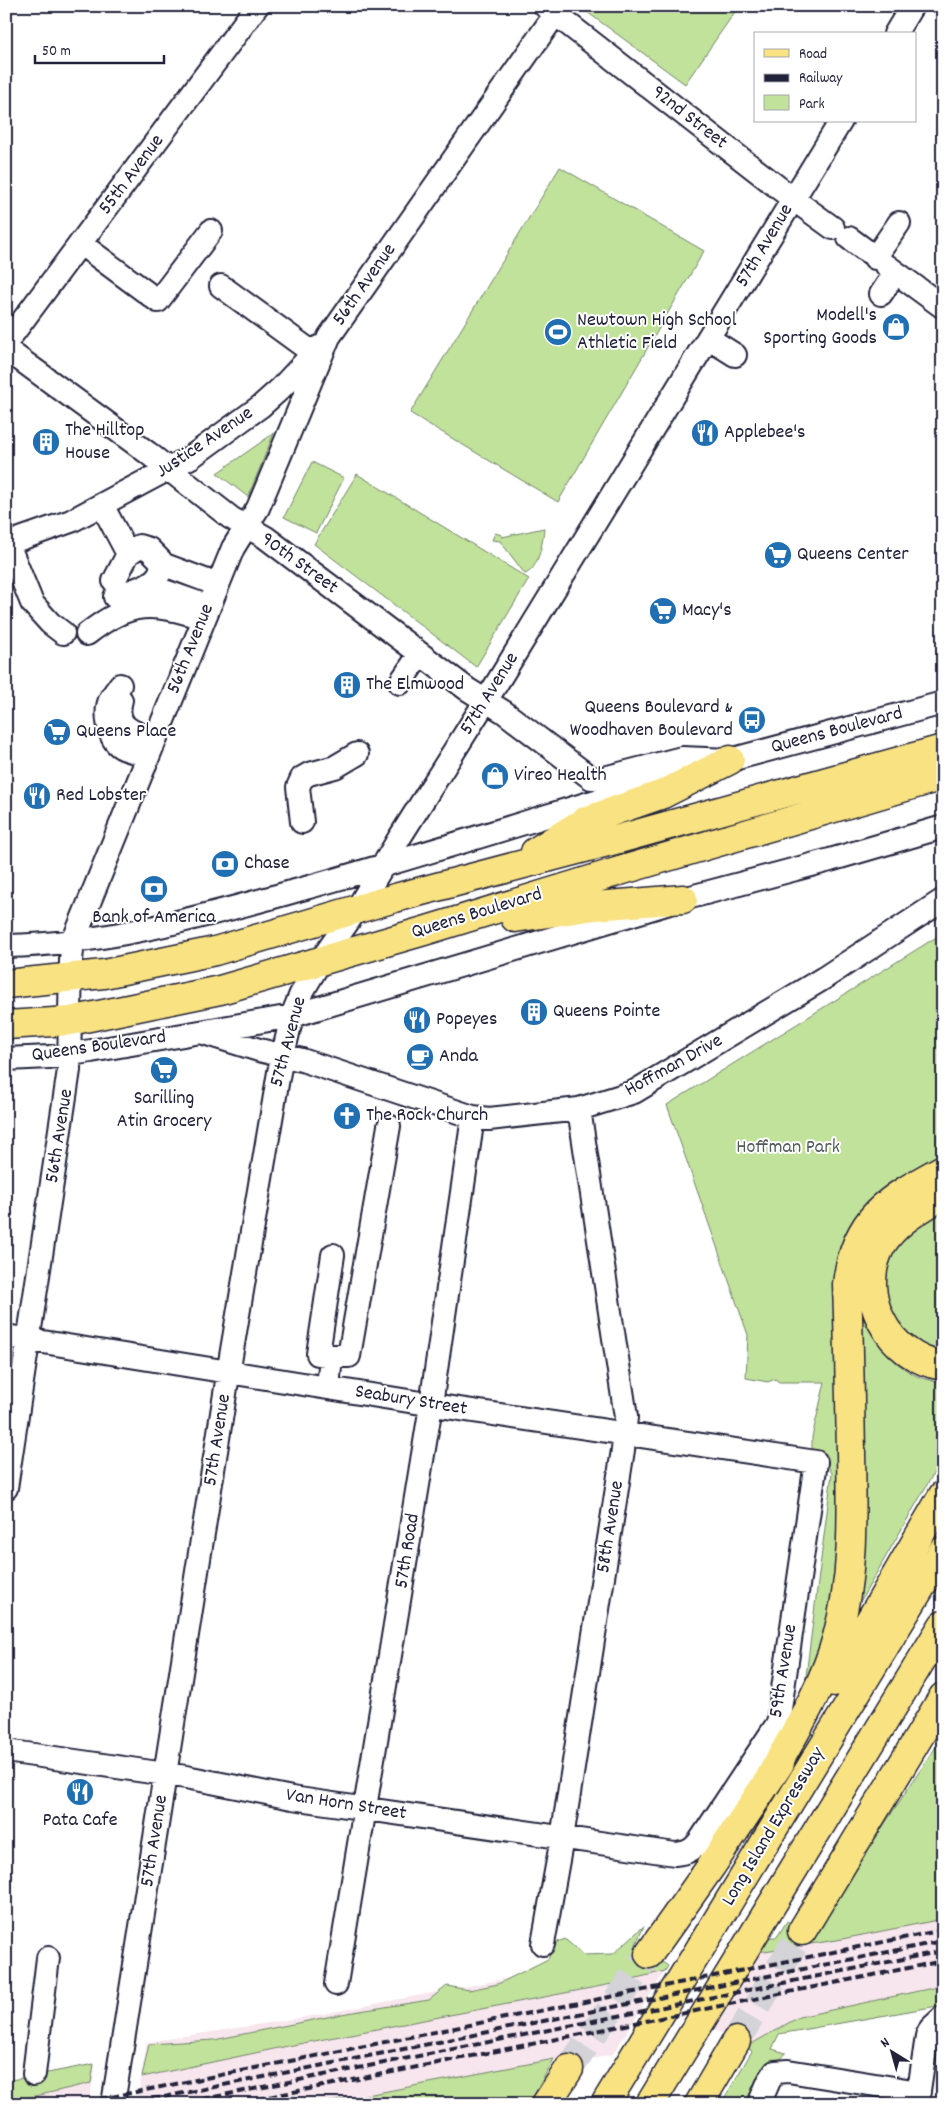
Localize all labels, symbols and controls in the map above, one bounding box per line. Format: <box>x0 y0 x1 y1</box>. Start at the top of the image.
scale bar <box>35 32 164 64</box>
legend <box>754 32 916 122</box>
text: 50 m <box>42 41 71 63</box>
text: Road <box>799 44 827 66</box>
text: Railway <box>799 68 843 90</box>
street label: 92nd Street <box>645 79 733 157</box>
text: Park <box>799 94 825 116</box>
street label: 55th Avenue <box>92 129 172 221</box>
street label: 57th Avenue <box>729 199 801 293</box>
street label: 56th Avenue <box>326 238 404 332</box>
place label: Modell's Sporting Goods <box>763 302 877 353</box>
place label: Newtown High School Athletic Field <box>577 307 737 358</box>
shop icon: Modell's Sporting Goods <box>881 312 911 342</box>
sports icon: Newtown High School Athletic Field <box>543 317 573 347</box>
street label: Justice Avenue <box>151 400 259 486</box>
place label: The Hilltop House <box>65 417 144 468</box>
restaurant icon: Applebee's <box>690 418 720 448</box>
place label: Applebee's <box>724 419 806 447</box>
building icon: The Hilltop House <box>31 427 61 457</box>
street label: 90th Street <box>254 526 344 602</box>
supermarket icon: Queens Center <box>763 540 793 570</box>
place label: Queens Center <box>797 541 909 569</box>
supermarket icon: Macy's <box>648 596 678 626</box>
place label: Macy's <box>682 597 732 625</box>
street label: 56th Avenue <box>160 600 222 698</box>
street label: 57th Avenue <box>454 647 527 741</box>
building icon: The Elmwood <box>332 670 362 700</box>
place label: The Elmwood <box>366 671 464 699</box>
place label: Queens Boulevard & Woodhaven Boulevard <box>570 694 733 745</box>
street label: Queens Boulevard <box>768 700 906 762</box>
bus stop icon: Queens Boulevard & Woodhaven Boulevard <box>737 705 767 735</box>
supermarket icon: Queens Place <box>42 717 72 747</box>
place label: Queens Place <box>76 718 176 746</box>
shop icon: Vireo Health <box>480 761 510 791</box>
place label: Vireo Health <box>514 762 607 790</box>
restaurant icon: Red Lobster <box>22 781 52 811</box>
place label: Red Lobster <box>56 782 147 810</box>
bank icon: Chase <box>210 849 240 879</box>
place label: Chase <box>244 850 290 878</box>
bank icon: Bank of America <box>139 874 169 904</box>
street label: Queens Boulevard <box>408 881 546 947</box>
place label: Bank of America <box>92 904 216 932</box>
street label: 57th Avenue <box>263 993 315 1090</box>
building icon: Queens Pointe <box>519 997 549 1027</box>
place label: Queens Pointe <box>553 998 660 1026</box>
restaurant icon: Popeyes <box>402 1005 432 1035</box>
place label: Popeyes <box>436 1006 497 1034</box>
street label: Queens Boulevard <box>30 1024 168 1070</box>
street label: Hoffman Drive <box>620 1027 728 1104</box>
cafe icon: Anda <box>405 1042 435 1072</box>
place label: Anda <box>439 1043 479 1071</box>
supermarket icon: Sarilling Atin Grocery <box>149 1055 179 1085</box>
place label: Sarilling Atin Grocery <box>117 1085 212 1136</box>
street label: 56th Avenue <box>39 1087 81 1185</box>
church icon: The Rock Church <box>332 1101 362 1131</box>
place label: The Rock Church <box>366 1102 488 1130</box>
park label: Hoffman Park <box>736 1134 840 1162</box>
street label: Seabury Street <box>353 1378 469 1424</box>
street label: 57th Avenue <box>197 1392 239 1488</box>
street label: 58th Avenue <box>590 1479 632 1575</box>
street label: 57th Road <box>388 1512 428 1590</box>
street label: 59th Avenue <box>763 1622 805 1720</box>
street label: Long Island Expressway <box>715 1742 833 1912</box>
restaurant icon: Pata Cafe <box>65 1777 95 1807</box>
street label: Van Horn Street <box>284 1782 408 1828</box>
street label: 57th Avenue <box>134 1793 176 1889</box>
place label: Pata Cafe <box>43 1807 118 1835</box>
north arrow <box>866 2028 916 2078</box>
text: N <box>877 2033 894 2053</box>

